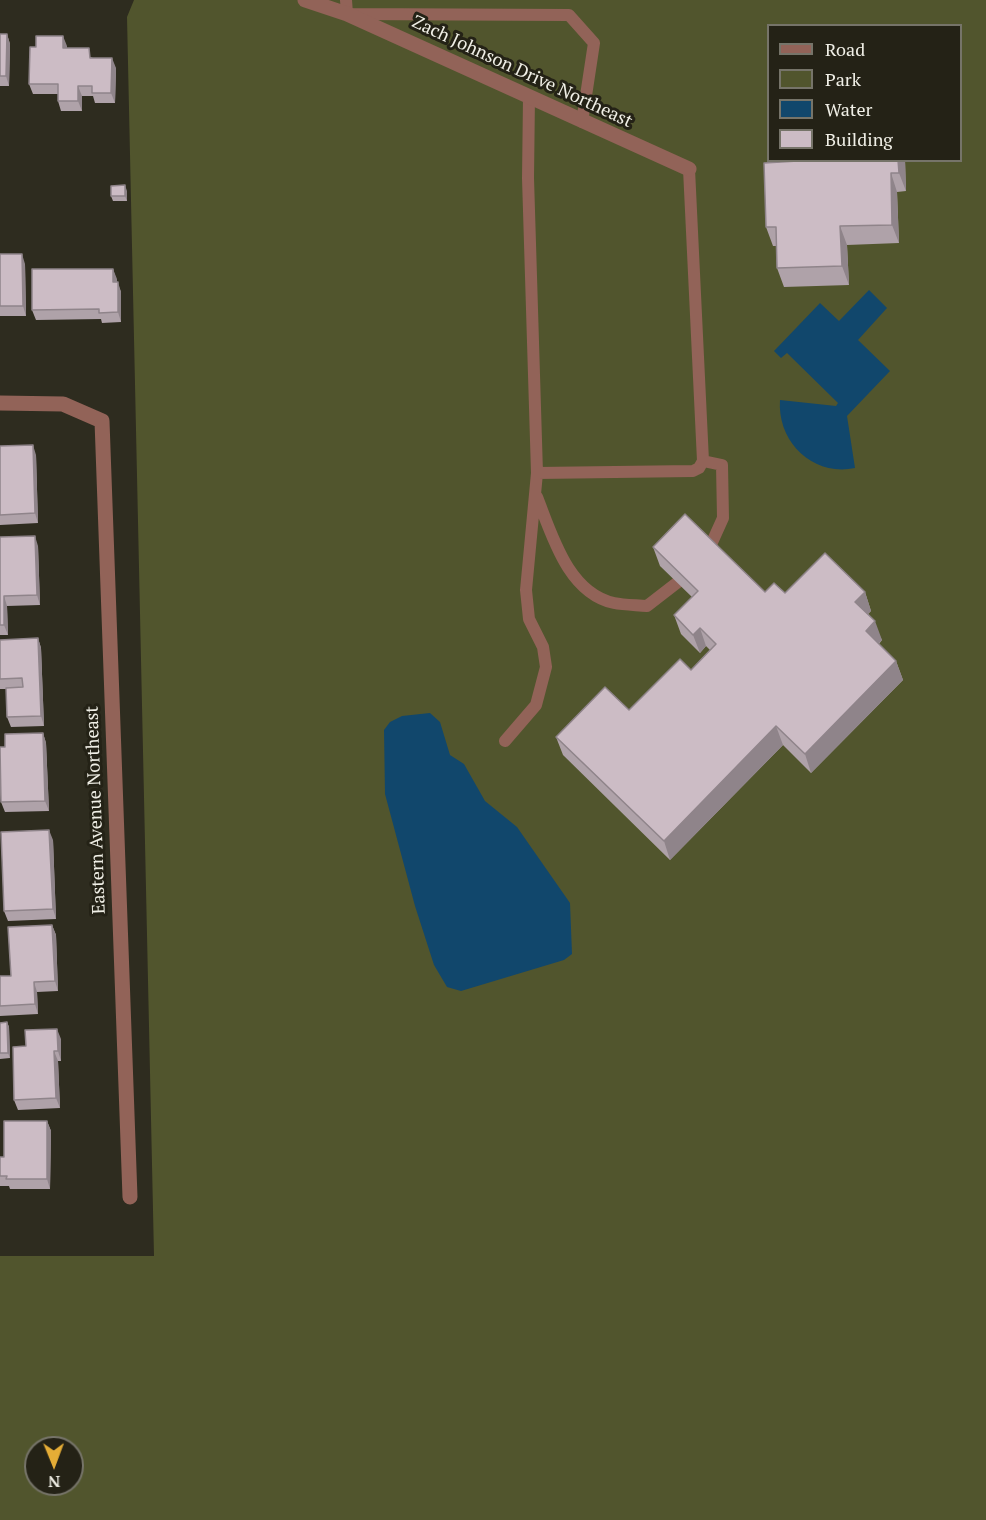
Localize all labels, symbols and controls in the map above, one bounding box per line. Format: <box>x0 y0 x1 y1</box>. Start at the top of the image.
street label: Zach Johnson Drive Northeast <box>408 11 636 133</box>
legend <box>767 24 962 162</box>
text: Road <box>825 37 865 61</box>
text: Park <box>825 67 861 91</box>
text: Water <box>825 97 872 121</box>
text: Building <box>825 127 893 151</box>
street label: Eastern Avenue Northeast <box>82 706 110 914</box>
north arrow <box>24 1436 84 1496</box>
text: N <box>48 1471 61 1493</box>

